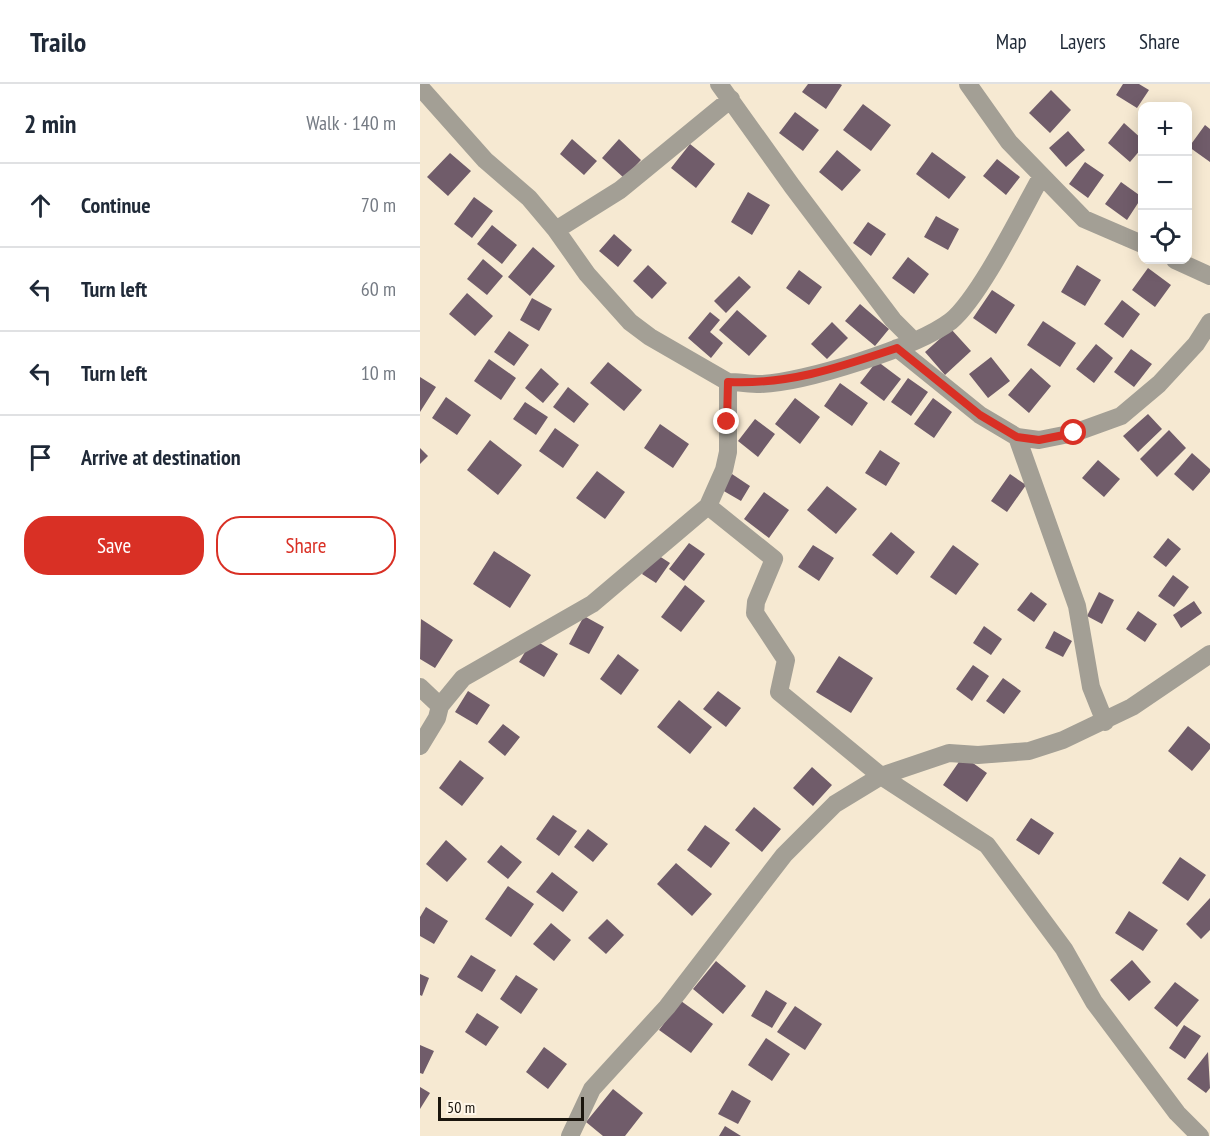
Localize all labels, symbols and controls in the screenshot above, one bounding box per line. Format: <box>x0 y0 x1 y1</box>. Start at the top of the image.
text: Trailo <box>30 23 86 60</box>
text: Map <box>996 28 1027 55</box>
text: Layers <box>1060 28 1106 55</box>
text: Share <box>1139 28 1180 55</box>
map controls <box>1138 102 1192 264</box>
button: + <box>1138 102 1192 156</box>
text: 2 min <box>24 107 77 140</box>
text: Walk · 140 m <box>306 110 396 136</box>
button: − <box>1138 156 1192 210</box>
icon: ahead <box>24 189 57 222</box>
text: Continue <box>81 191 151 219</box>
text: 70 m <box>361 192 396 218</box>
button: locate <box>1138 210 1192 264</box>
icon: left <box>24 273 57 306</box>
text: Turn left <box>81 275 147 303</box>
text: 60 m <box>361 276 396 302</box>
icon: left <box>24 357 57 390</box>
text: Turn left <box>81 359 147 387</box>
text: 10 m <box>361 360 396 386</box>
route end <box>713 408 739 434</box>
route start <box>1060 419 1086 445</box>
icon: arrive <box>24 441 57 474</box>
text: Arrive at destination <box>81 443 241 471</box>
button: Save <box>24 516 204 575</box>
button: Share <box>216 516 396 575</box>
scale bar <box>438 1094 584 1122</box>
text: 50 m <box>447 1097 475 1117</box>

